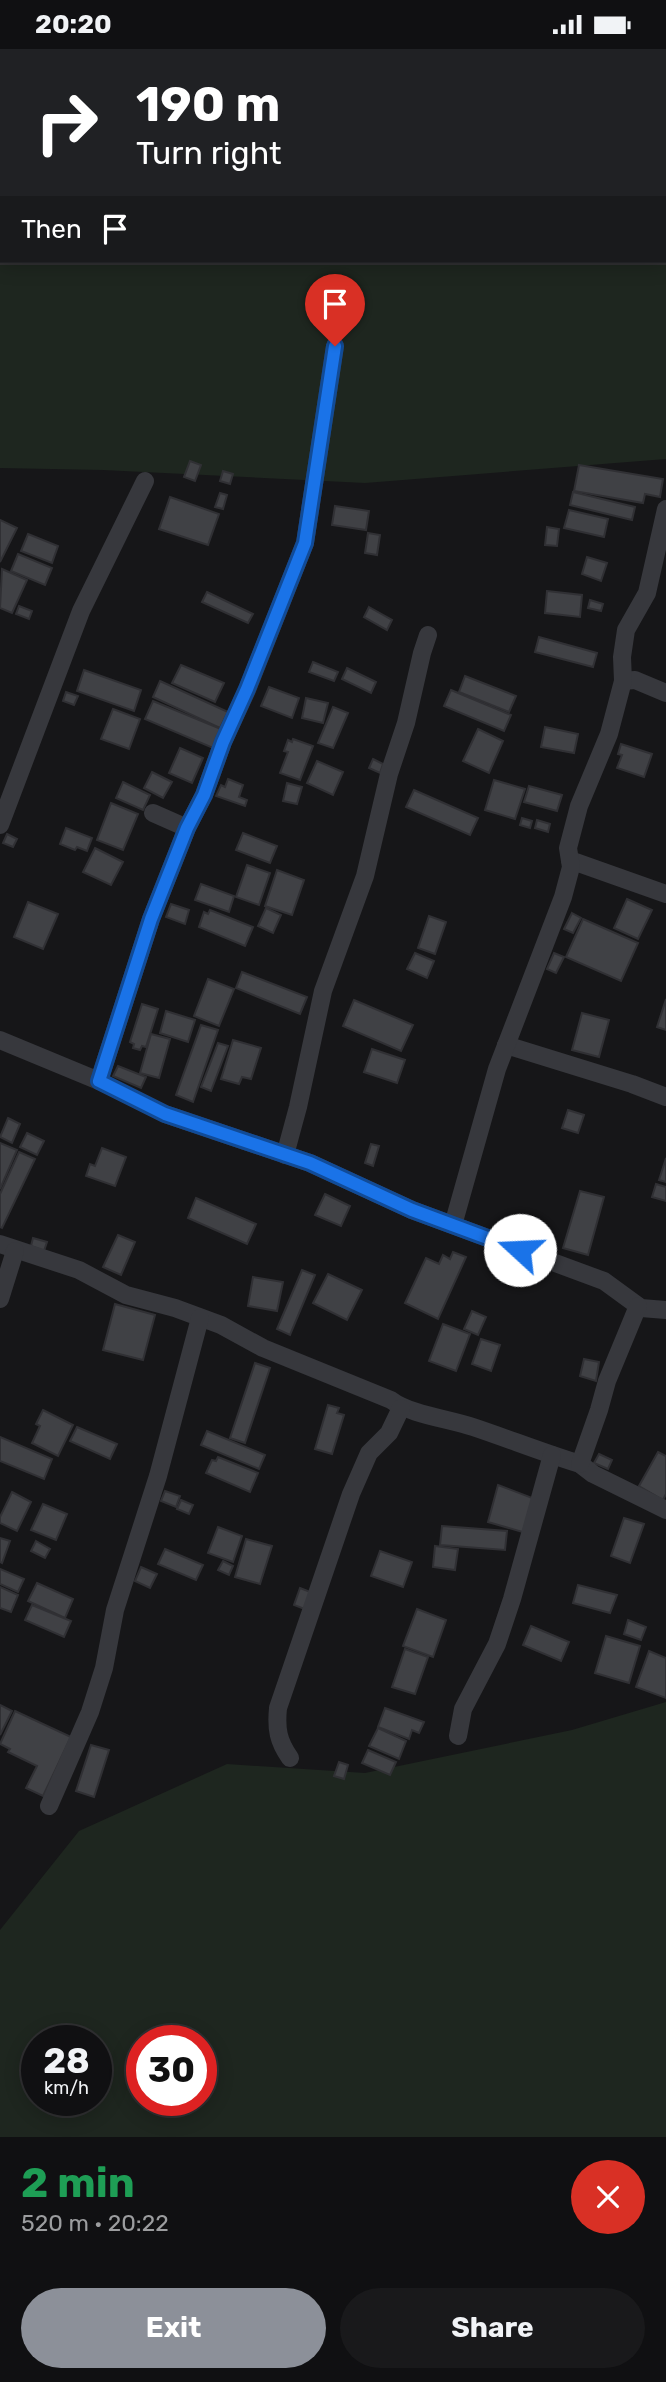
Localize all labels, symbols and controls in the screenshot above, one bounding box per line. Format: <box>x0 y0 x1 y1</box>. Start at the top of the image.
text: 20:20 <box>35 9 112 40</box>
text: 190 m <box>136 75 280 133</box>
icon: right <box>21 77 112 168</box>
text: Turn right <box>136 134 281 172</box>
icon: arrive <box>96 210 134 248</box>
text: Then <box>21 214 82 245</box>
pin <box>305 274 365 346</box>
icon: arrive <box>316 285 354 323</box>
position arrow <box>483 1213 557 1287</box>
speed limit sign: 30 <box>126 2025 217 2116</box>
text: 28 <box>43 2040 90 2082</box>
text: km/h <box>44 2077 89 2099</box>
text: 2 min <box>21 2158 135 2208</box>
button: close <box>571 2160 645 2234</box>
text: 520 m · 20:22 <box>21 2209 169 2237</box>
button: Exit <box>21 2288 326 2368</box>
button: Share <box>340 2288 645 2368</box>

